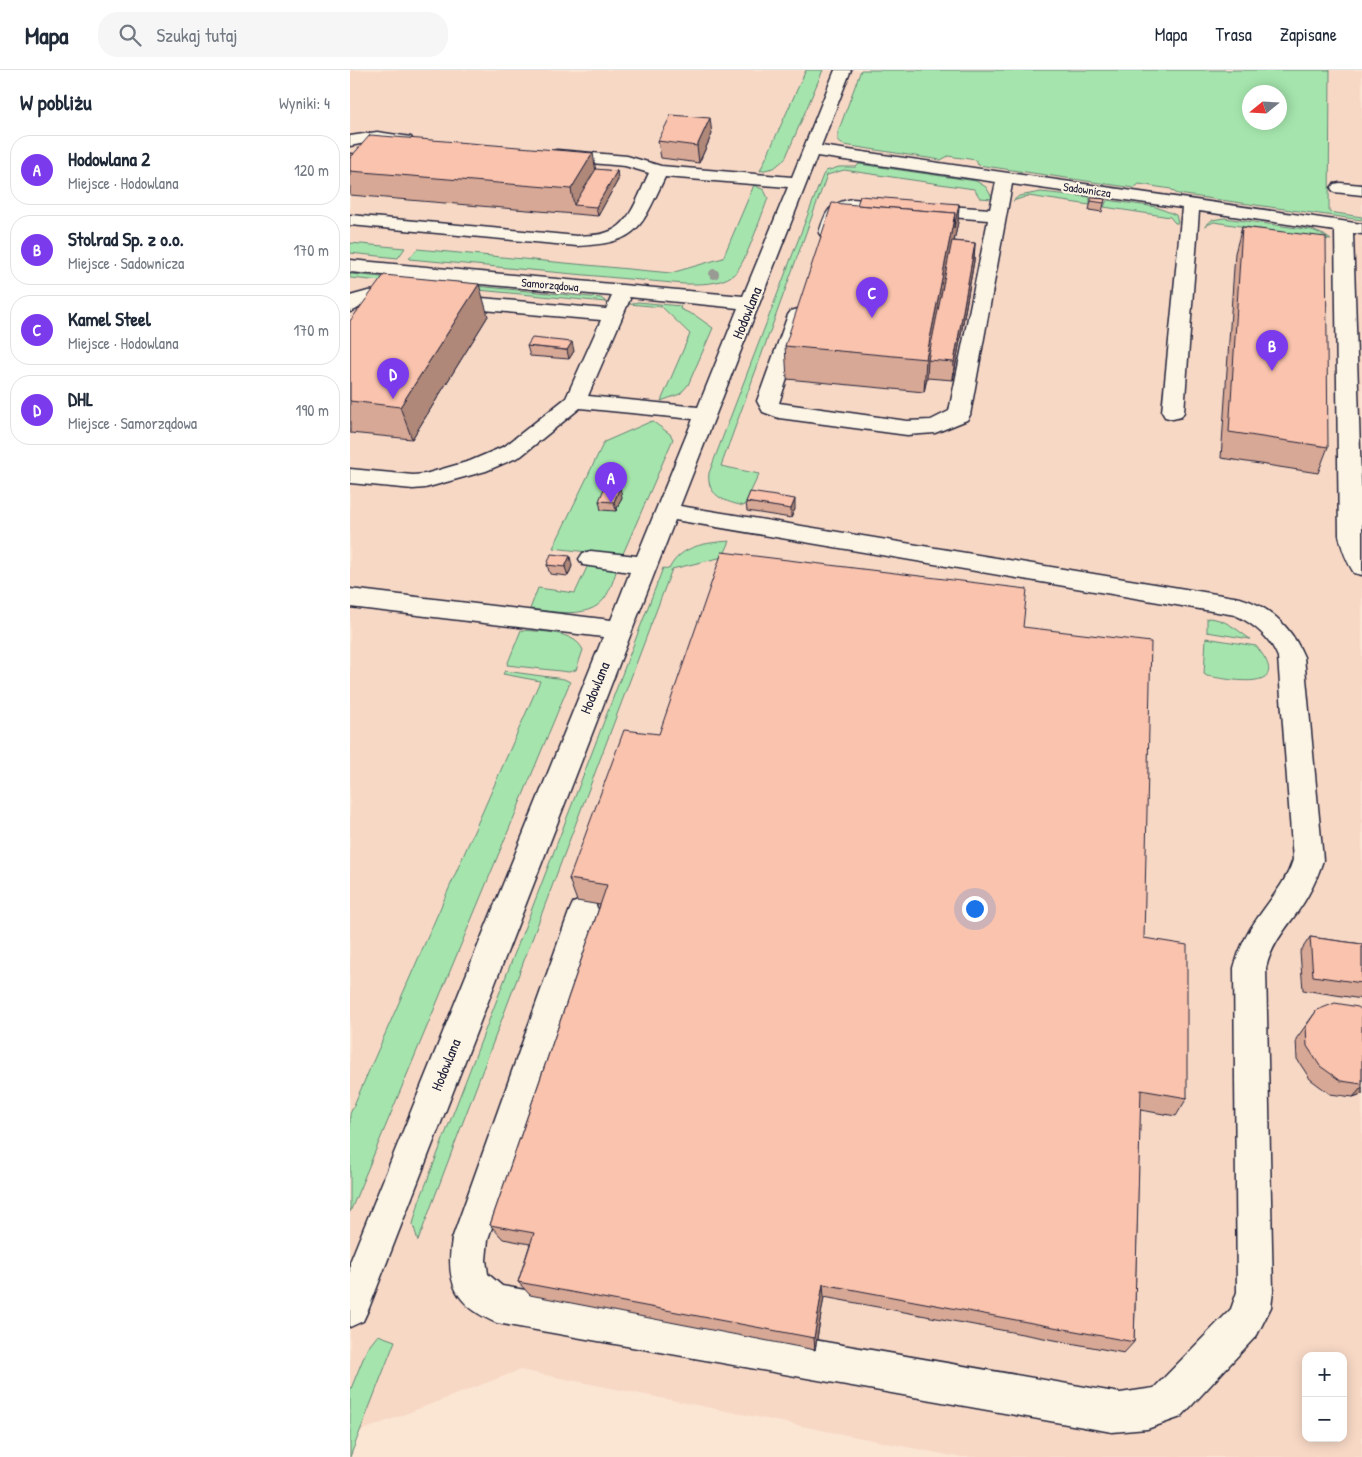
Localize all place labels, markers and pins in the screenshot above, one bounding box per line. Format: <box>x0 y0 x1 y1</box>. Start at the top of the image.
pin: C <box>856 277 888 318</box>
pin: B <box>1256 330 1288 371</box>
pin: D <box>377 358 409 399</box>
pin: A <box>595 462 627 503</box>

